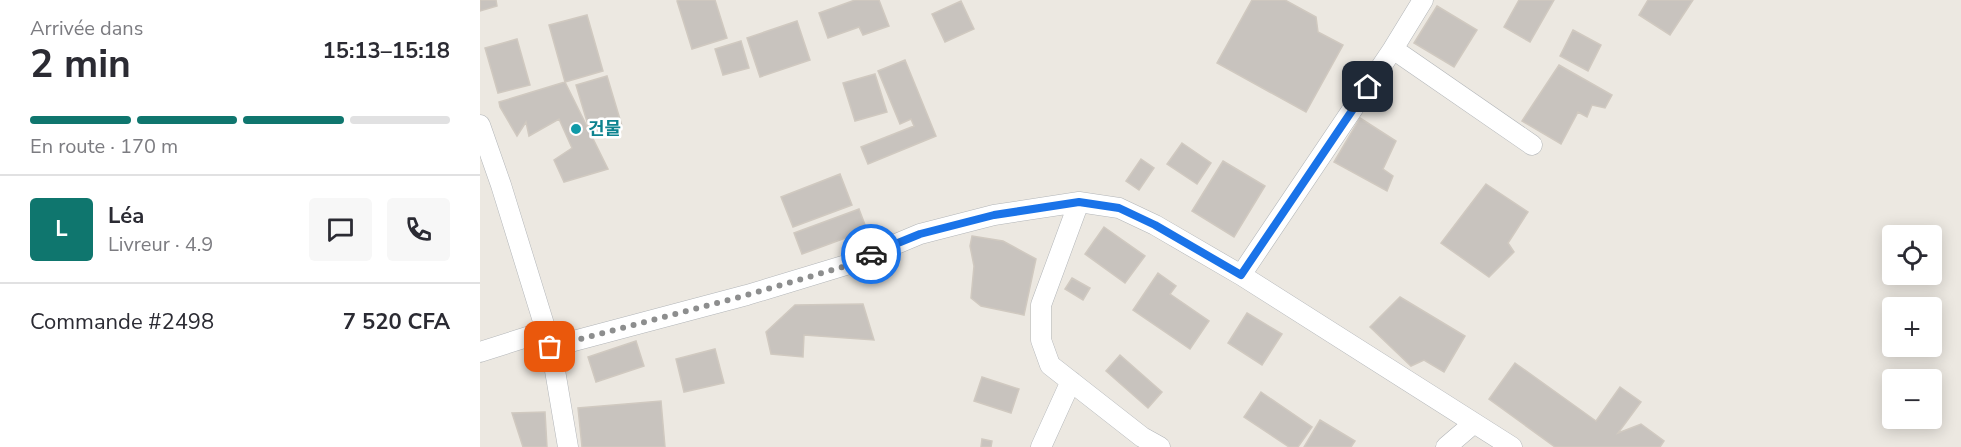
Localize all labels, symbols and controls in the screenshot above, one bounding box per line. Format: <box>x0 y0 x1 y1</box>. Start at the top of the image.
text: Arrivée dans <box>30 15 143 42</box>
text: 15:13–15:18 <box>322 36 450 66</box>
text: 2 min <box>30 38 131 91</box>
pin <box>1342 61 1393 112</box>
icon: home <box>1351 70 1384 103</box>
place label: 건물 <box>588 117 621 141</box>
marker: 건물 <box>569 122 583 136</box>
text: En route · 170 m <box>30 133 178 160</box>
button: chat <box>309 198 372 261</box>
button: phone <box>387 198 450 261</box>
text: Léa <box>108 201 144 231</box>
text: L <box>55 214 68 244</box>
courier <box>841 224 901 284</box>
map controls <box>1882 225 1942 429</box>
button: locate <box>1882 225 1942 285</box>
text: Livreur · 4.9 <box>108 231 213 258</box>
icon: car <box>855 238 888 271</box>
button: + <box>1882 297 1942 357</box>
text: Commande #2498 <box>30 307 214 337</box>
text: 7 520 CFA <box>343 307 450 337</box>
pin <box>524 321 575 372</box>
icon: bag <box>533 330 566 363</box>
button: − <box>1882 369 1942 429</box>

